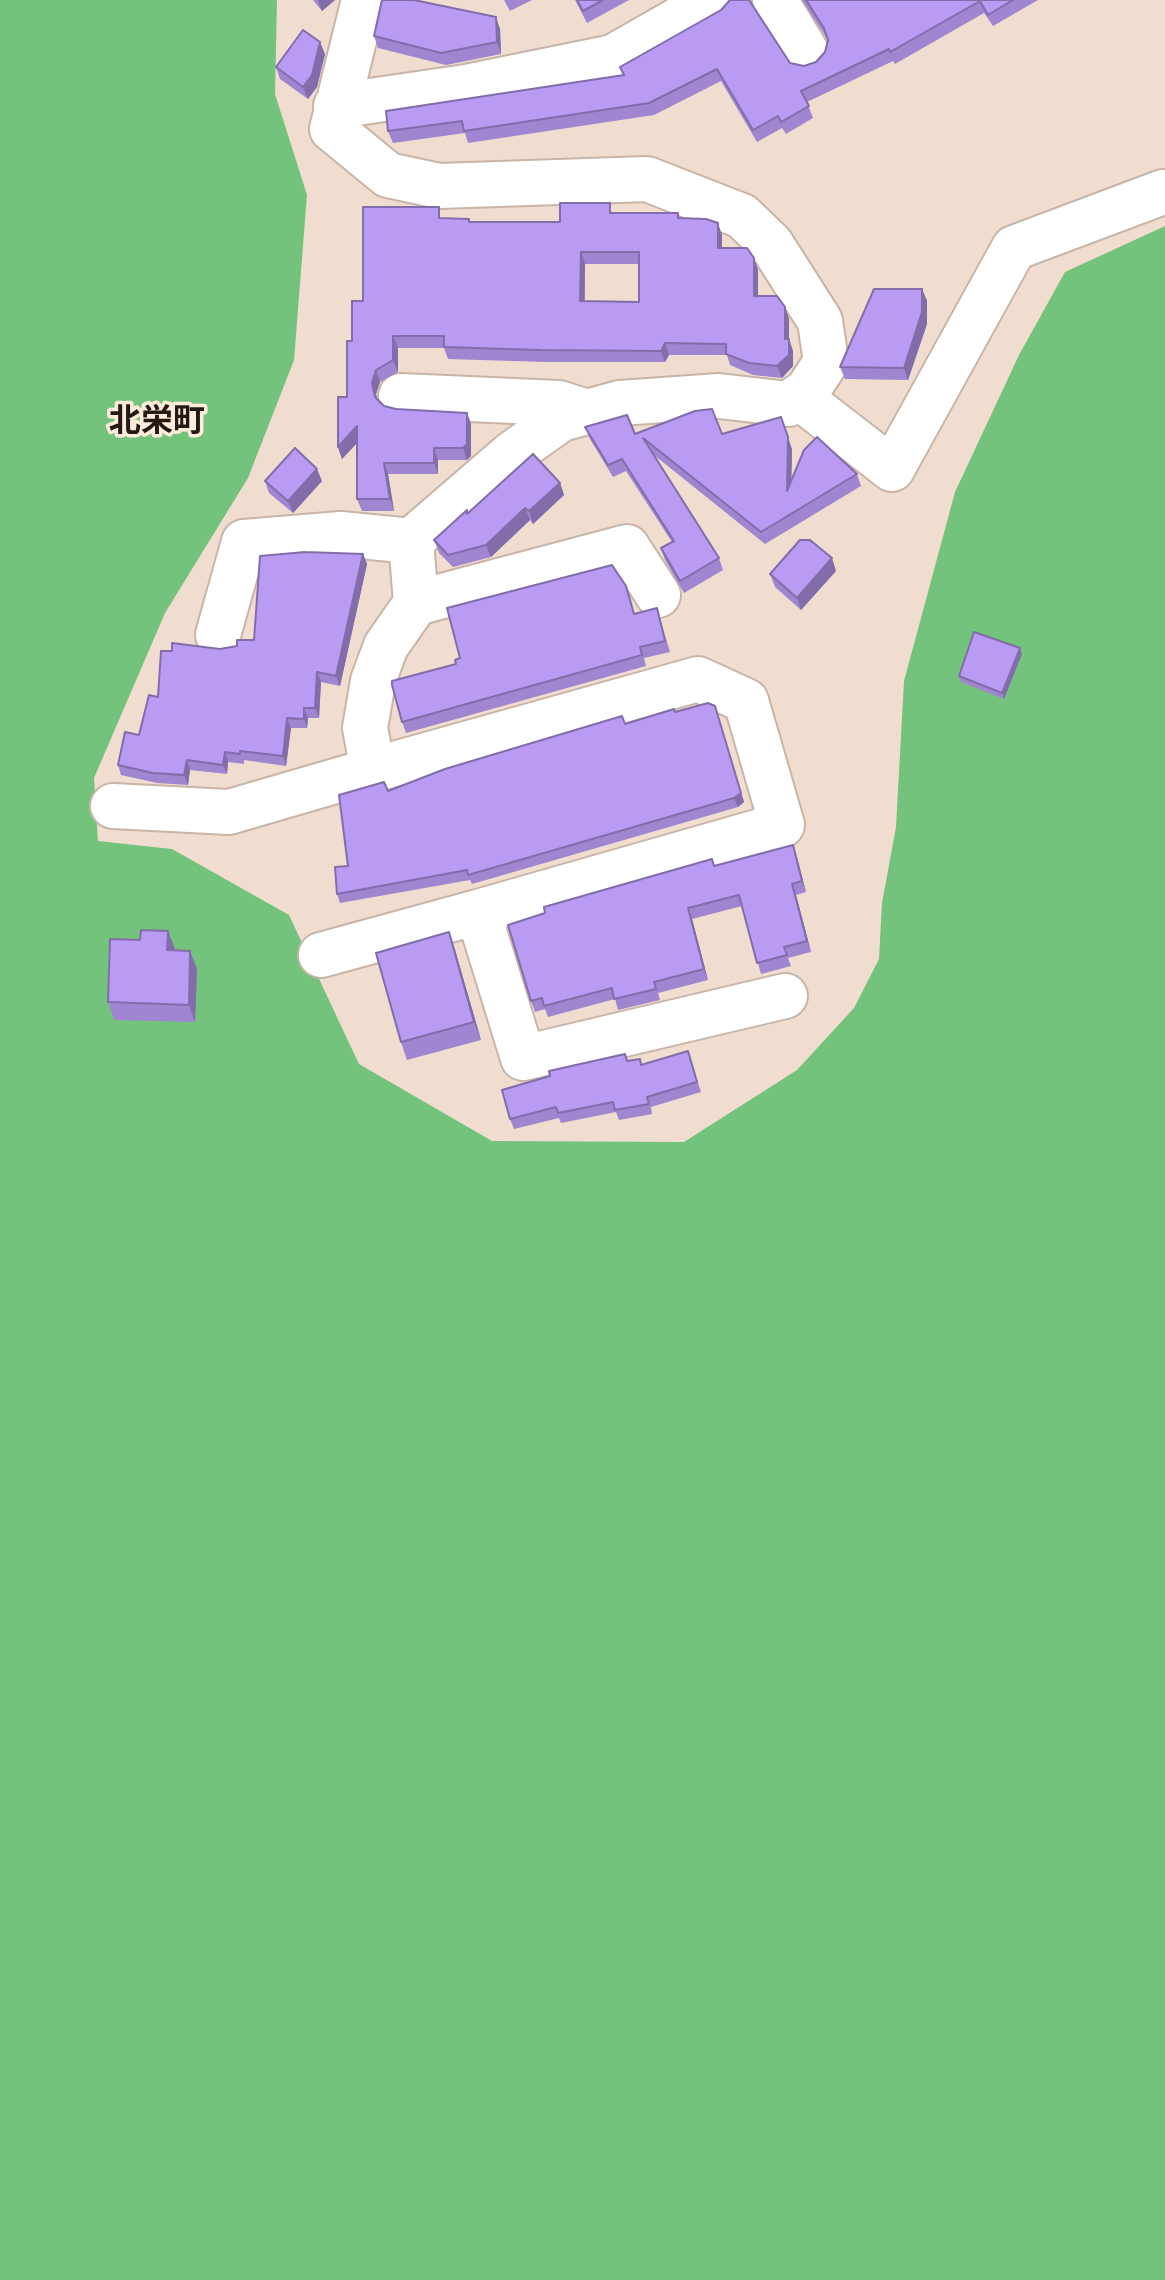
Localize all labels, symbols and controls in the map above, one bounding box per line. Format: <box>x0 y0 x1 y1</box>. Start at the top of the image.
district label: 北栄町 <box>109 404 205 442</box>

